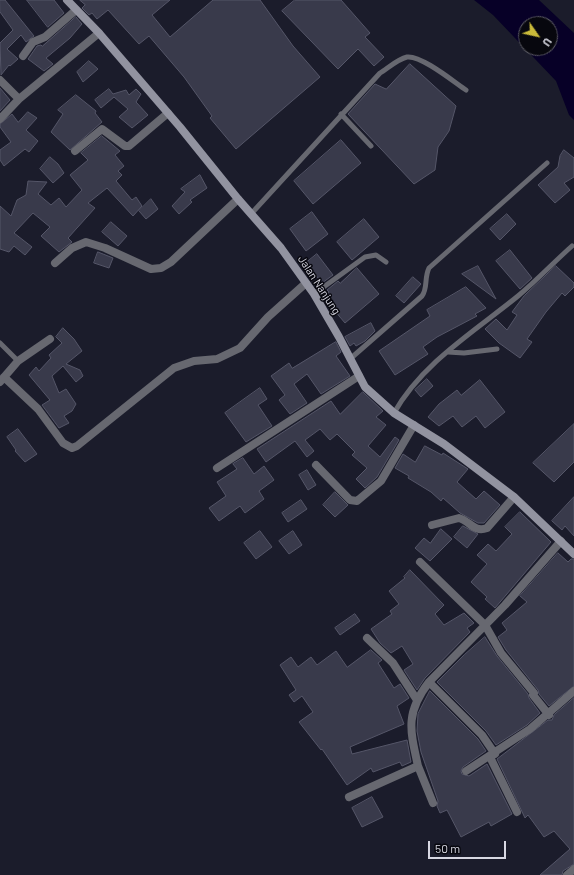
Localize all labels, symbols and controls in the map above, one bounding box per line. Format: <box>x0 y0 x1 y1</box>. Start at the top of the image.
north arrow <box>518 16 558 56</box>
text: U <box>540 36 555 49</box>
street label: Jalan Nanjung <box>295 253 343 317</box>
scale bar <box>430 833 508 859</box>
text: 50 m <box>435 841 460 855</box>

